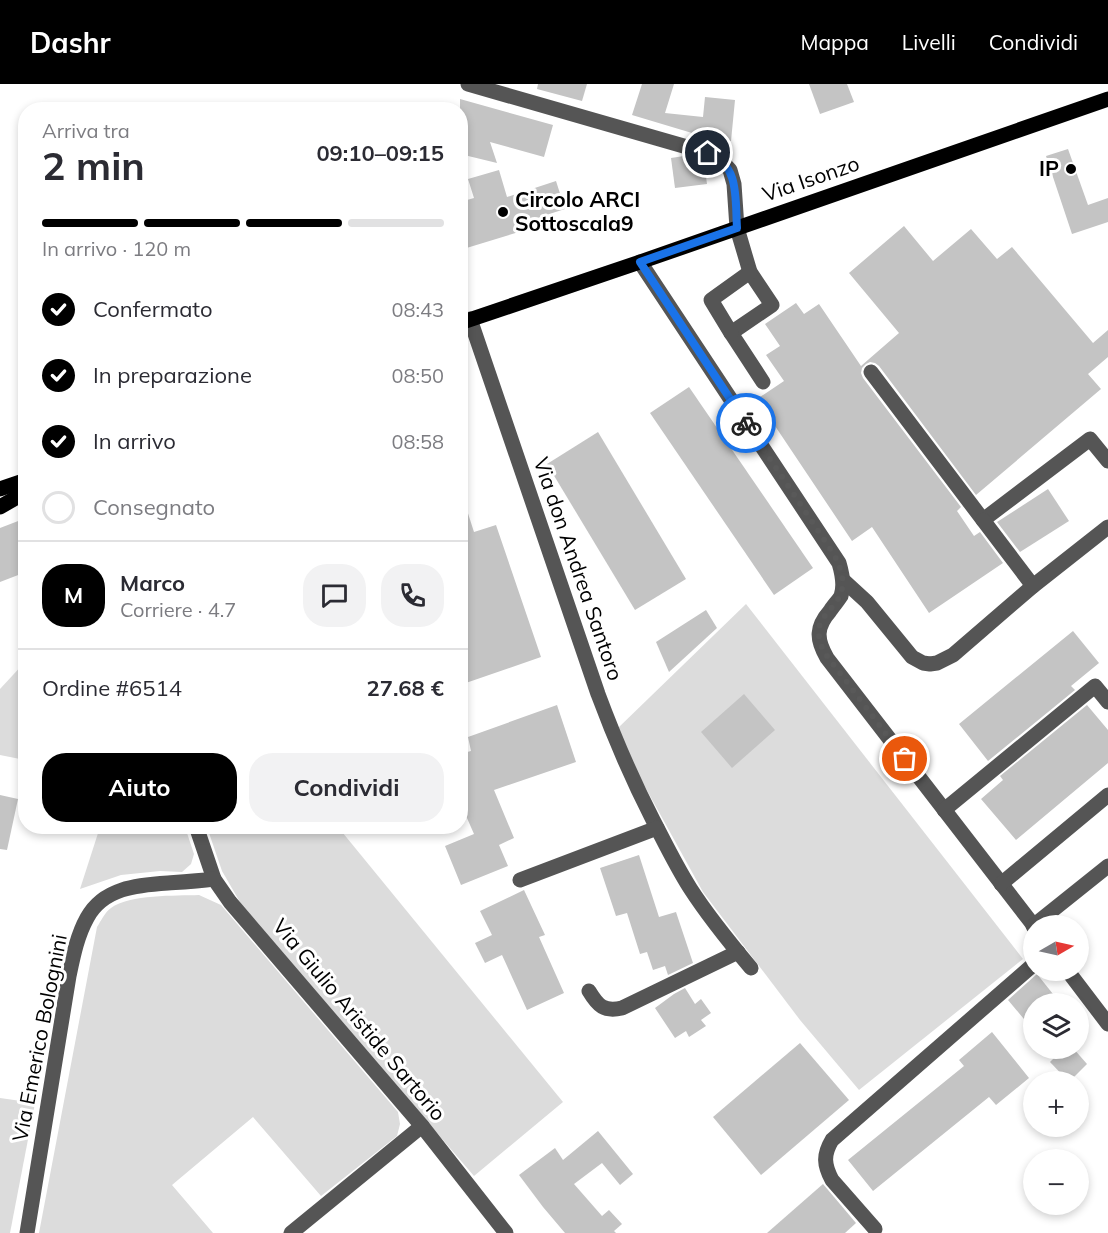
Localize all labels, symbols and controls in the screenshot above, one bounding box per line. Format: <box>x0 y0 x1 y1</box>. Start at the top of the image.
text: Dashr <box>30 25 111 60</box>
text: Mappa <box>800 29 869 55</box>
text: Livelli <box>902 29 956 55</box>
text: Condividi <box>989 29 1078 55</box>
text: Arriva tra <box>42 118 130 143</box>
pin <box>682 127 733 178</box>
icon: home <box>691 136 724 169</box>
text: 09:10–09:15 <box>316 139 444 167</box>
text: 2 min <box>42 141 145 190</box>
street label: Via Isonzo <box>759 149 862 207</box>
place label: IP <box>1039 155 1059 181</box>
marker: IP <box>1064 162 1078 176</box>
place label: Circolo ARCI Sottoscala9 <box>515 186 640 236</box>
marker: Circolo ARCI Sottoscala9 <box>496 205 510 219</box>
text: In arrivo · 120 m <box>42 236 191 261</box>
icon: check <box>42 293 75 326</box>
text: Confermato <box>93 295 212 323</box>
text: 08:43 <box>391 297 444 322</box>
icon: check <box>42 359 75 392</box>
text: In preparazione <box>93 361 252 389</box>
text: 08:50 <box>391 363 444 388</box>
courier <box>716 393 776 453</box>
icon: bike <box>730 407 763 440</box>
icon: check <box>42 425 75 458</box>
text: In arrivo <box>93 427 176 455</box>
text: 08:58 <box>391 429 444 454</box>
street label: Via don Andrea Santoro <box>529 454 629 684</box>
text: Consegnato <box>93 493 215 521</box>
button: chat <box>303 564 366 627</box>
button: phone <box>381 564 444 627</box>
text: Marco <box>120 569 185 597</box>
text: M <box>64 581 83 609</box>
text: Corriere · 4.7 <box>120 597 236 622</box>
text: Ordine #6514 <box>42 674 182 702</box>
text: 27.68 € <box>367 674 444 702</box>
pin <box>879 733 930 784</box>
icon: bag <box>888 742 921 775</box>
button: Aiuto <box>42 753 237 822</box>
button: Condividi <box>249 753 444 822</box>
street label: Via Giulio Aristide Sartorio <box>268 913 452 1126</box>
north arrow <box>1023 915 1089 981</box>
map controls <box>1023 915 1089 1215</box>
street label: Via Emerico Bolognini <box>6 932 72 1144</box>
button: layers <box>1023 993 1089 1059</box>
button: + <box>1023 1071 1089 1137</box>
button: − <box>1023 1149 1089 1215</box>

